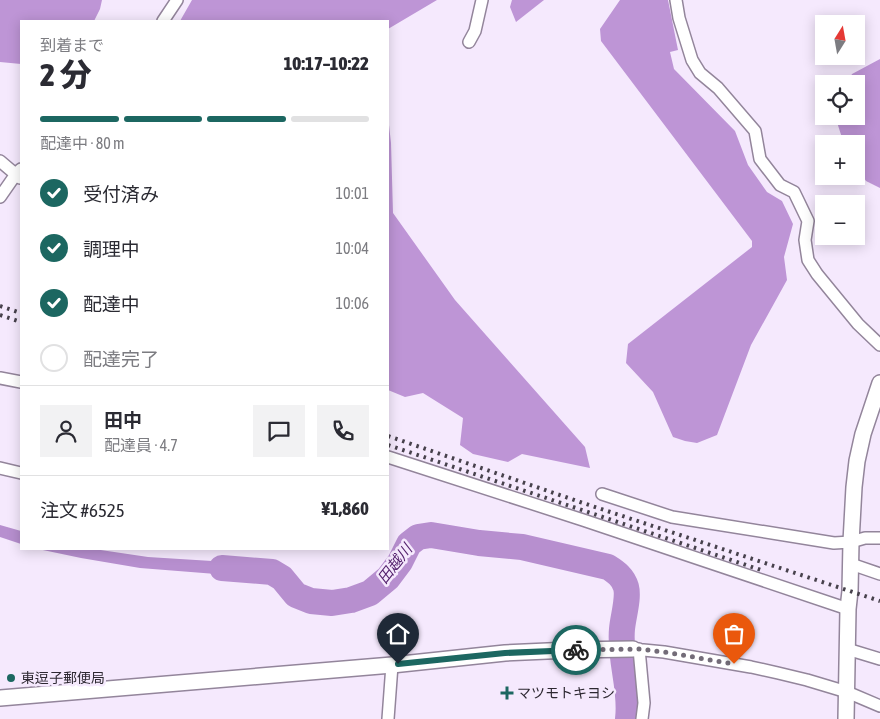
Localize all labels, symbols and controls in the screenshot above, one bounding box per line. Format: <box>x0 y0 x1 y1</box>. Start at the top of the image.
north arrow <box>815 15 865 65</box>
map controls <box>815 15 865 245</box>
text: 到着まで <box>40 36 104 54</box>
text: 10:17–10:22 <box>283 52 369 74</box>
text: 2 分 <box>40 56 91 93</box>
button: locate <box>815 75 865 125</box>
text: 配達中 · 80 m <box>40 134 125 152</box>
button: + <box>815 135 865 185</box>
icon: check <box>40 179 68 207</box>
text: 受付済み <box>83 183 159 205</box>
text: 10:01 <box>335 184 369 202</box>
button: − <box>815 195 865 245</box>
icon: check <box>40 234 68 262</box>
text: 調理中 <box>83 238 140 260</box>
text: 10:04 <box>335 239 369 257</box>
icon: check <box>40 289 68 317</box>
text: 配達中 <box>83 293 140 315</box>
text: 10:06 <box>335 294 369 312</box>
text: 配達完了 <box>83 348 159 370</box>
button: person <box>40 405 92 457</box>
button: chat <box>253 405 305 457</box>
button: phone <box>317 405 369 457</box>
text: 田中 <box>104 409 142 431</box>
text: 配達員 · 4.7 <box>104 436 178 454</box>
text: ¥1,860 <box>321 497 369 519</box>
text: 注文 #6525 <box>40 499 125 521</box>
water label: 田越川 <box>374 539 416 587</box>
pin <box>377 613 419 664</box>
pin <box>713 613 755 664</box>
icon: home <box>384 620 412 648</box>
icon: bag <box>720 620 748 648</box>
courier <box>551 625 601 675</box>
icon: bike <box>562 636 590 664</box>
place label: 東逗子郵便局 <box>21 670 105 686</box>
marker: 東逗子郵便局 <box>5 672 17 684</box>
place label: マツモトキヨシ <box>517 685 615 701</box>
marker: マツモトキヨシ <box>501 687 513 699</box>

